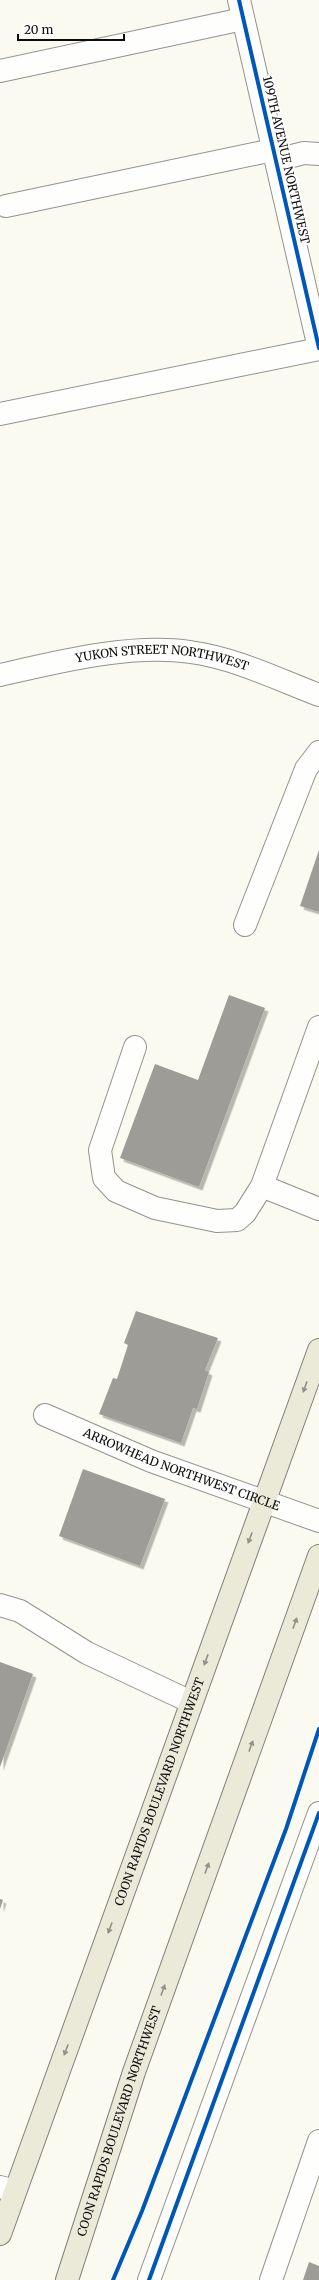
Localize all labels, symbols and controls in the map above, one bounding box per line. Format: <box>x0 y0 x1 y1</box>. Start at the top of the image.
scale bar <box>18 16 124 42</box>
text: 20 m <box>24 22 53 37</box>
street label: 109TH AVENUE NORTHWEST <box>260 74 313 246</box>
street label: YUKON STREET NORTHWEST <box>73 642 251 674</box>
one-way arrow <box>302 1381 308 1393</box>
street label: ARROWHEAD NORTHWEST CIRCLE <box>80 1424 282 1513</box>
one-way arrow <box>246 1532 252 1544</box>
one-way arrow <box>292 1617 298 1629</box>
one-way arrow <box>203 1655 209 1667</box>
street label: COON RAPIDS BOULEVARD NORTHWEST <box>111 1675 207 1908</box>
one-way arrow <box>248 1739 254 1751</box>
one-way arrow <box>204 1862 210 1874</box>
one-way arrow <box>106 1922 112 1934</box>
one-way arrow <box>161 1984 167 1996</box>
street label: COON RAPIDS BOULEVARD NORTHWEST <box>74 2004 164 2238</box>
one-way arrow <box>62 2044 68 2056</box>

